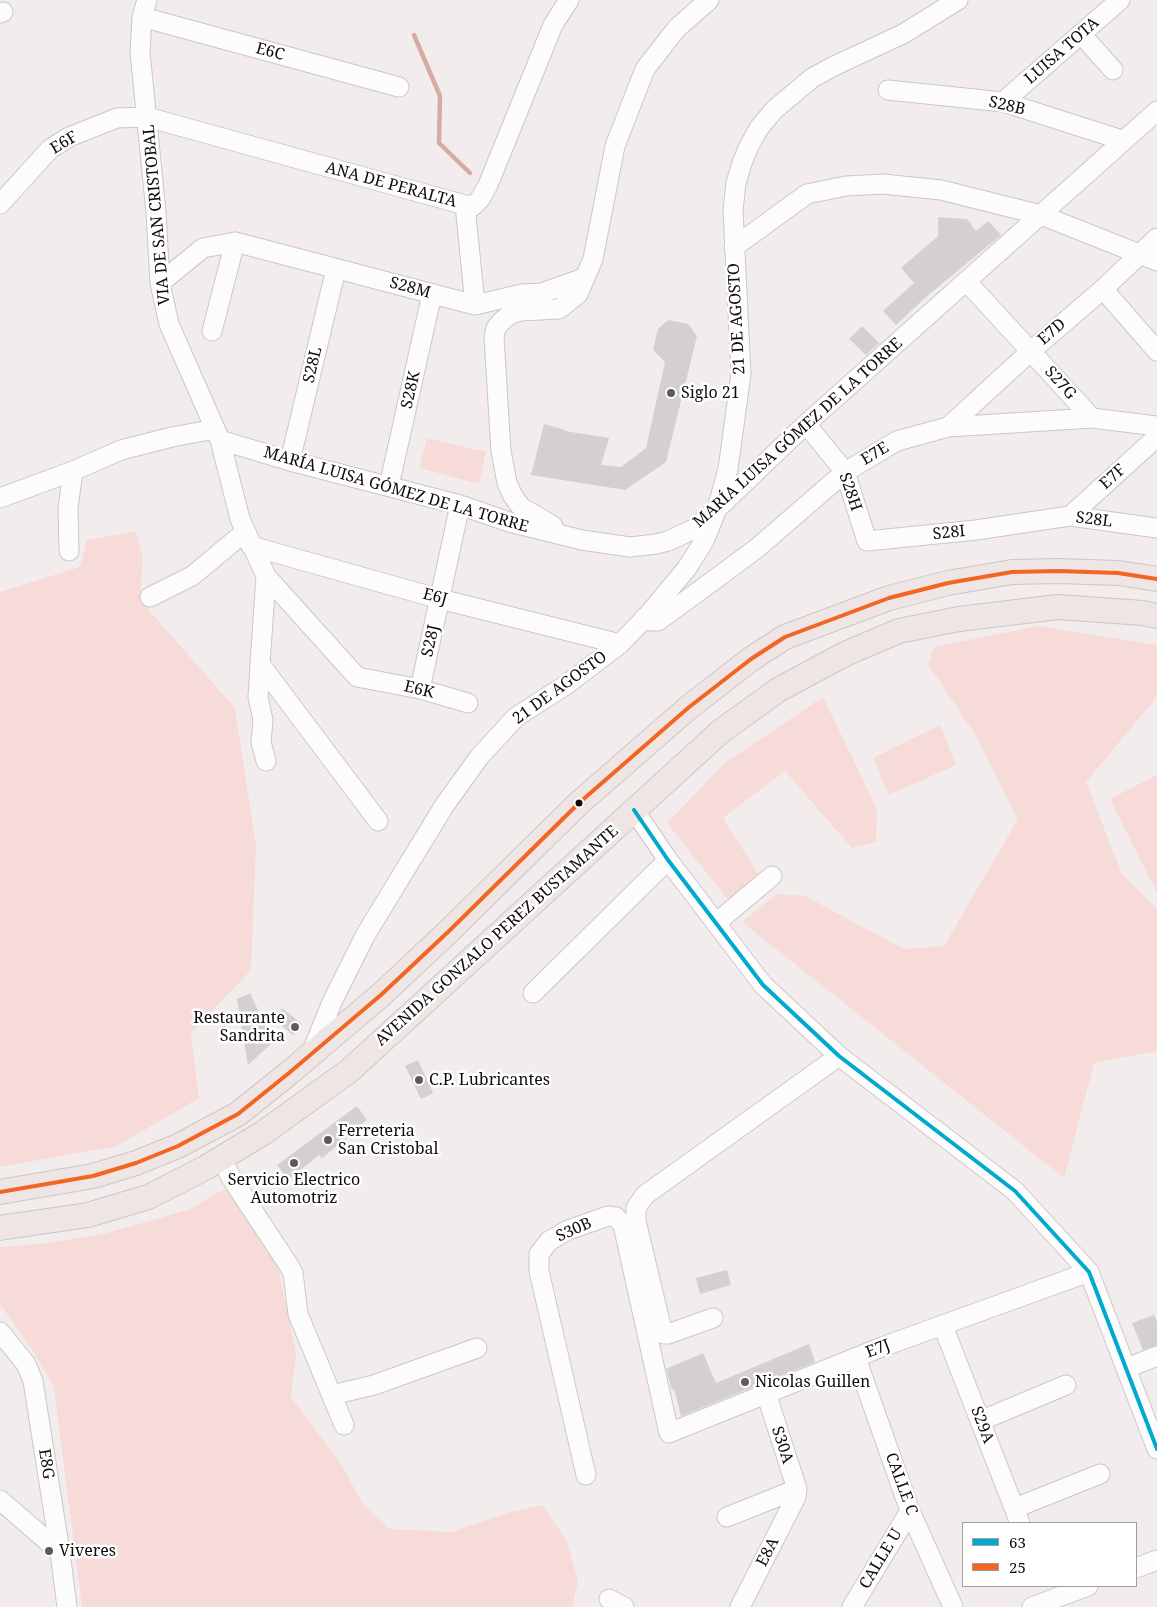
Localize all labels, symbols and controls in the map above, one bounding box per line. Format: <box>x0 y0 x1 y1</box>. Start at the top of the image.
street label: LUISA TOTA <box>1021 13 1103 89</box>
street label: E6C <box>254 39 286 65</box>
street label: S28B <box>987 92 1027 120</box>
street label: VIA DE SAN CRISTOBAL <box>140 124 174 306</box>
street label: E6F <box>47 127 81 159</box>
street label: ANA DE PERALTA <box>323 158 459 212</box>
street label: 21 DE AGOSTO <box>724 263 750 375</box>
street label: S28M <box>387 273 433 303</box>
street label: E7D <box>1034 315 1070 349</box>
street label: MARÍA LUISA GÓMEZ DE LA TORRE <box>690 334 906 532</box>
street label: S28L <box>300 345 326 385</box>
street label: S27G <box>1040 362 1080 404</box>
street label: S28K <box>397 369 425 411</box>
place label: Siglo 21 <box>681 383 740 403</box>
marker: Siglo 21 <box>665 387 677 399</box>
street label: E7E <box>858 438 892 470</box>
street label: MARÍA LUISA GÓMEZ DE LA TORRE <box>261 443 531 537</box>
street label: E7F <box>1096 460 1130 494</box>
street label: S28H <box>835 470 865 514</box>
street label: S28L <box>1075 508 1113 532</box>
street label: S28I <box>932 522 966 544</box>
street label: E6J <box>421 585 449 609</box>
street label: S28J <box>418 623 444 659</box>
street label: 21 DE AGOSTO <box>509 647 611 729</box>
street label: E6K <box>402 677 436 703</box>
unlabelled marker <box>574 798 584 808</box>
street label: AVENIDA GONZALO PEREZ BUSTAMANTE <box>372 822 622 1050</box>
place label: Restaurante Sandrita <box>193 1008 285 1046</box>
marker: Restaurante Sandrita <box>289 1021 301 1033</box>
place label: C.P. Lubricantes <box>429 1070 550 1090</box>
marker: C.P. Lubricantes <box>413 1074 425 1086</box>
place label: Ferreteria San Cristobal <box>338 1121 439 1159</box>
marker: Ferreteria San Cristobal <box>322 1134 334 1146</box>
marker: Servicio Electrico Automotriz <box>288 1157 300 1169</box>
place label: Servicio Electrico Automotriz <box>228 1170 360 1208</box>
street label: S30B <box>553 1214 595 1246</box>
street label: E7J <box>863 1336 893 1362</box>
place label: Nicolas Guillen <box>755 1372 870 1392</box>
marker: Nicolas Guillen <box>739 1376 751 1388</box>
street label: S29A <box>966 1404 998 1446</box>
street label: S30A <box>767 1424 797 1466</box>
street label: E8G <box>34 1448 58 1480</box>
street label: CALLE C <box>881 1450 921 1518</box>
legend <box>962 1522 1137 1587</box>
street label: CALLE U <box>856 1525 906 1593</box>
text: 63 <box>1009 1532 1026 1552</box>
street label: E8A <box>753 1534 783 1570</box>
place label: Viveres <box>59 1541 116 1561</box>
marker: Viveres <box>43 1545 55 1557</box>
text: 25 <box>1009 1557 1026 1577</box>

